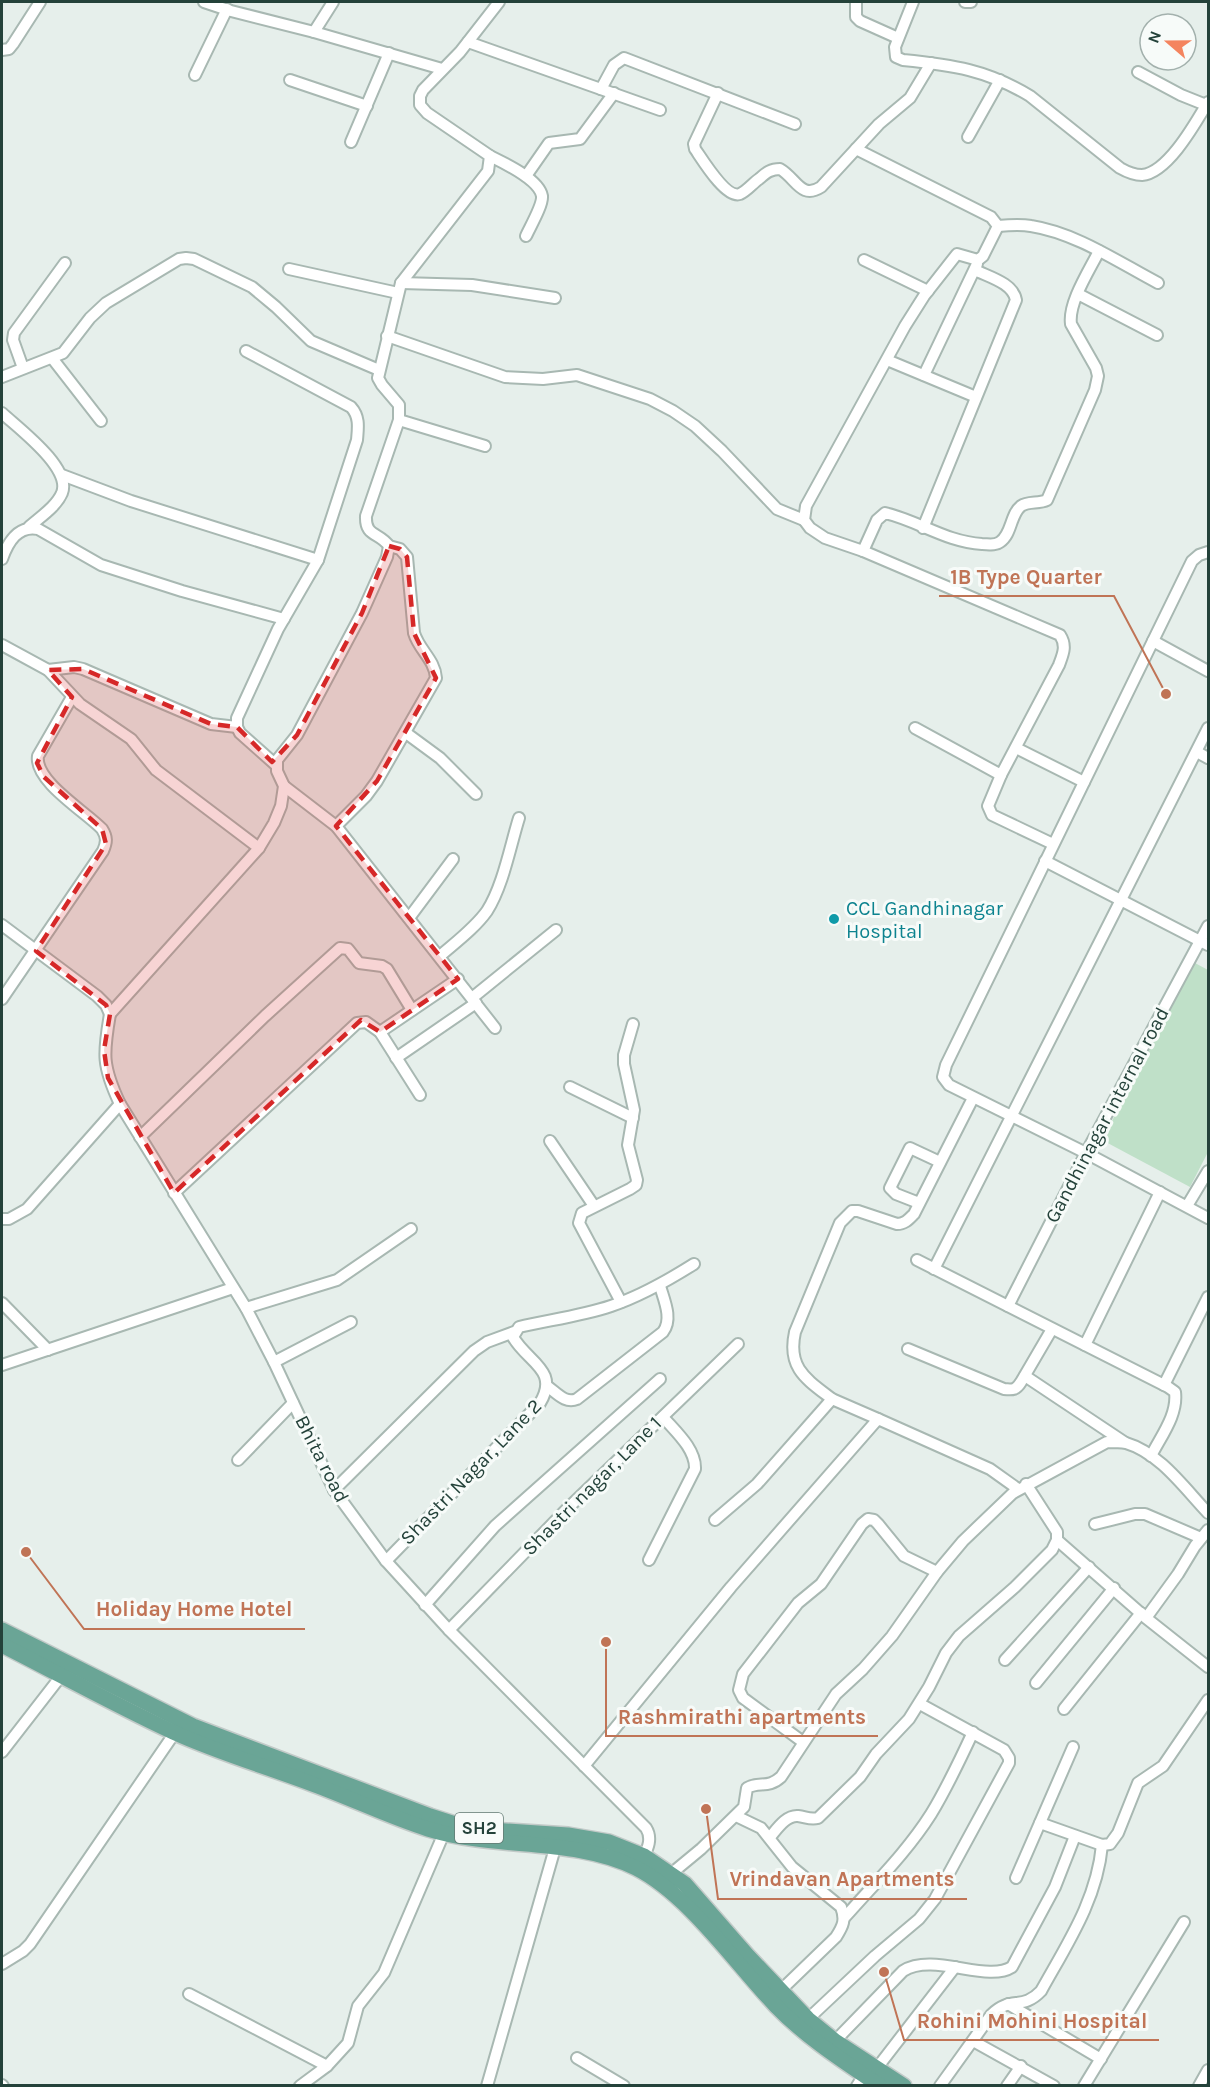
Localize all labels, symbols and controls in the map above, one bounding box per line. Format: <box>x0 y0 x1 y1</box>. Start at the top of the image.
north arrow <box>1138 12 1198 72</box>
text: N <box>1143 28 1165 46</box>
callout: 1B Type Quarter <box>939 557 1114 596</box>
text: 1B Type Quarter <box>950 565 1102 589</box>
place label: CCL Gandhinagar Hospital <box>846 897 1004 943</box>
marker: CCL Gandhinagar Hospital <box>827 912 841 926</box>
street label: Gandhinagar internal road <box>1040 1003 1174 1227</box>
street label: Shastri Nagar, Lane 2 <box>396 1394 546 1550</box>
street label: Bhita road <box>290 1412 354 1506</box>
street label: Shastri nagar, Lane 1 <box>518 1412 666 1560</box>
callout: Holiday Home Hotel <box>84 1590 305 1629</box>
text: Holiday Home Hotel <box>96 1597 292 1621</box>
callout: Rashmirathi apartments <box>606 1697 878 1736</box>
text: Rashmirathi apartments <box>618 1705 866 1729</box>
road number: SH2 <box>455 1813 503 1843</box>
callout: Vrindavan Apartments <box>718 1860 967 1899</box>
text: Vrindavan Apartments <box>729 1867 955 1891</box>
callout: Rohini Mohini Hospital <box>904 2001 1159 2040</box>
text: Rohini Mohini Hospital <box>917 2009 1147 2033</box>

